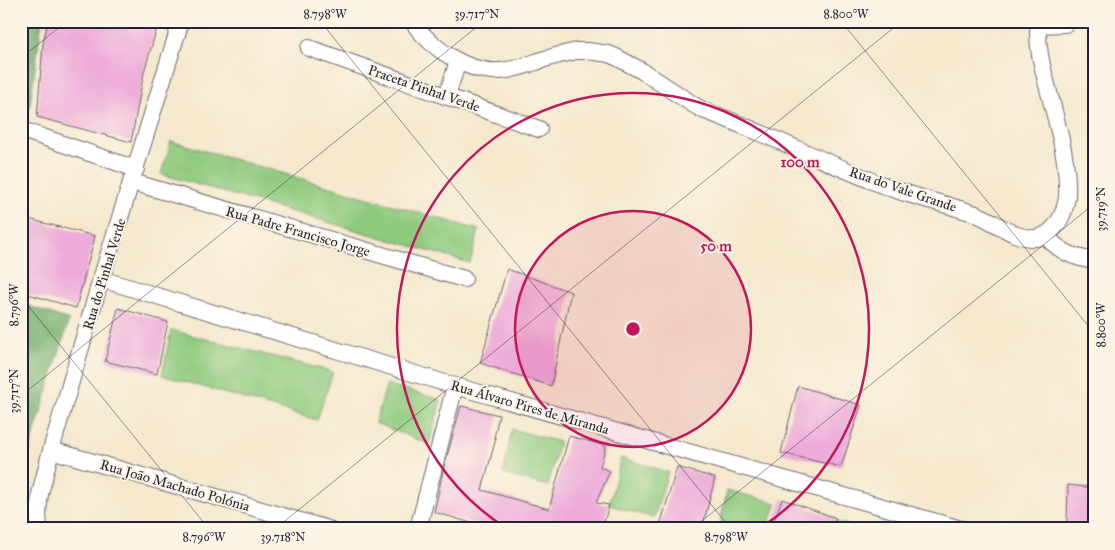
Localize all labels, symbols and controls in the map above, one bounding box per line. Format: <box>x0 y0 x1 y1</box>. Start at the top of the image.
text: 8.798°W <box>303 7 347 21</box>
text: 39.717°N <box>454 7 500 21</box>
text: 8.800°W <box>824 7 869 21</box>
street label: Praceta Pinhal Verde <box>366 61 482 116</box>
text: 100 m <box>780 153 820 171</box>
street label: Rua do Vale Grande <box>847 163 959 216</box>
text: 39.719°N <box>1094 186 1108 232</box>
street label: Rua Padre Francisco Jorge <box>223 203 372 261</box>
street label: Rua do Pinhal Verde <box>79 216 130 332</box>
text: 50 m <box>700 237 732 255</box>
text: 8.796°W <box>7 283 21 326</box>
text: 8.800°W <box>1094 302 1108 347</box>
centre of rings <box>624 320 642 338</box>
text: 39.717°N <box>7 368 21 414</box>
street label: Rua Álvaro Pires de Miranda <box>449 375 612 438</box>
street label: Rua João Machado Polónia <box>98 456 252 516</box>
text: 8.796°W <box>183 530 226 544</box>
text: 39.718°N <box>260 530 306 544</box>
text: 8.798°W <box>704 530 748 544</box>

